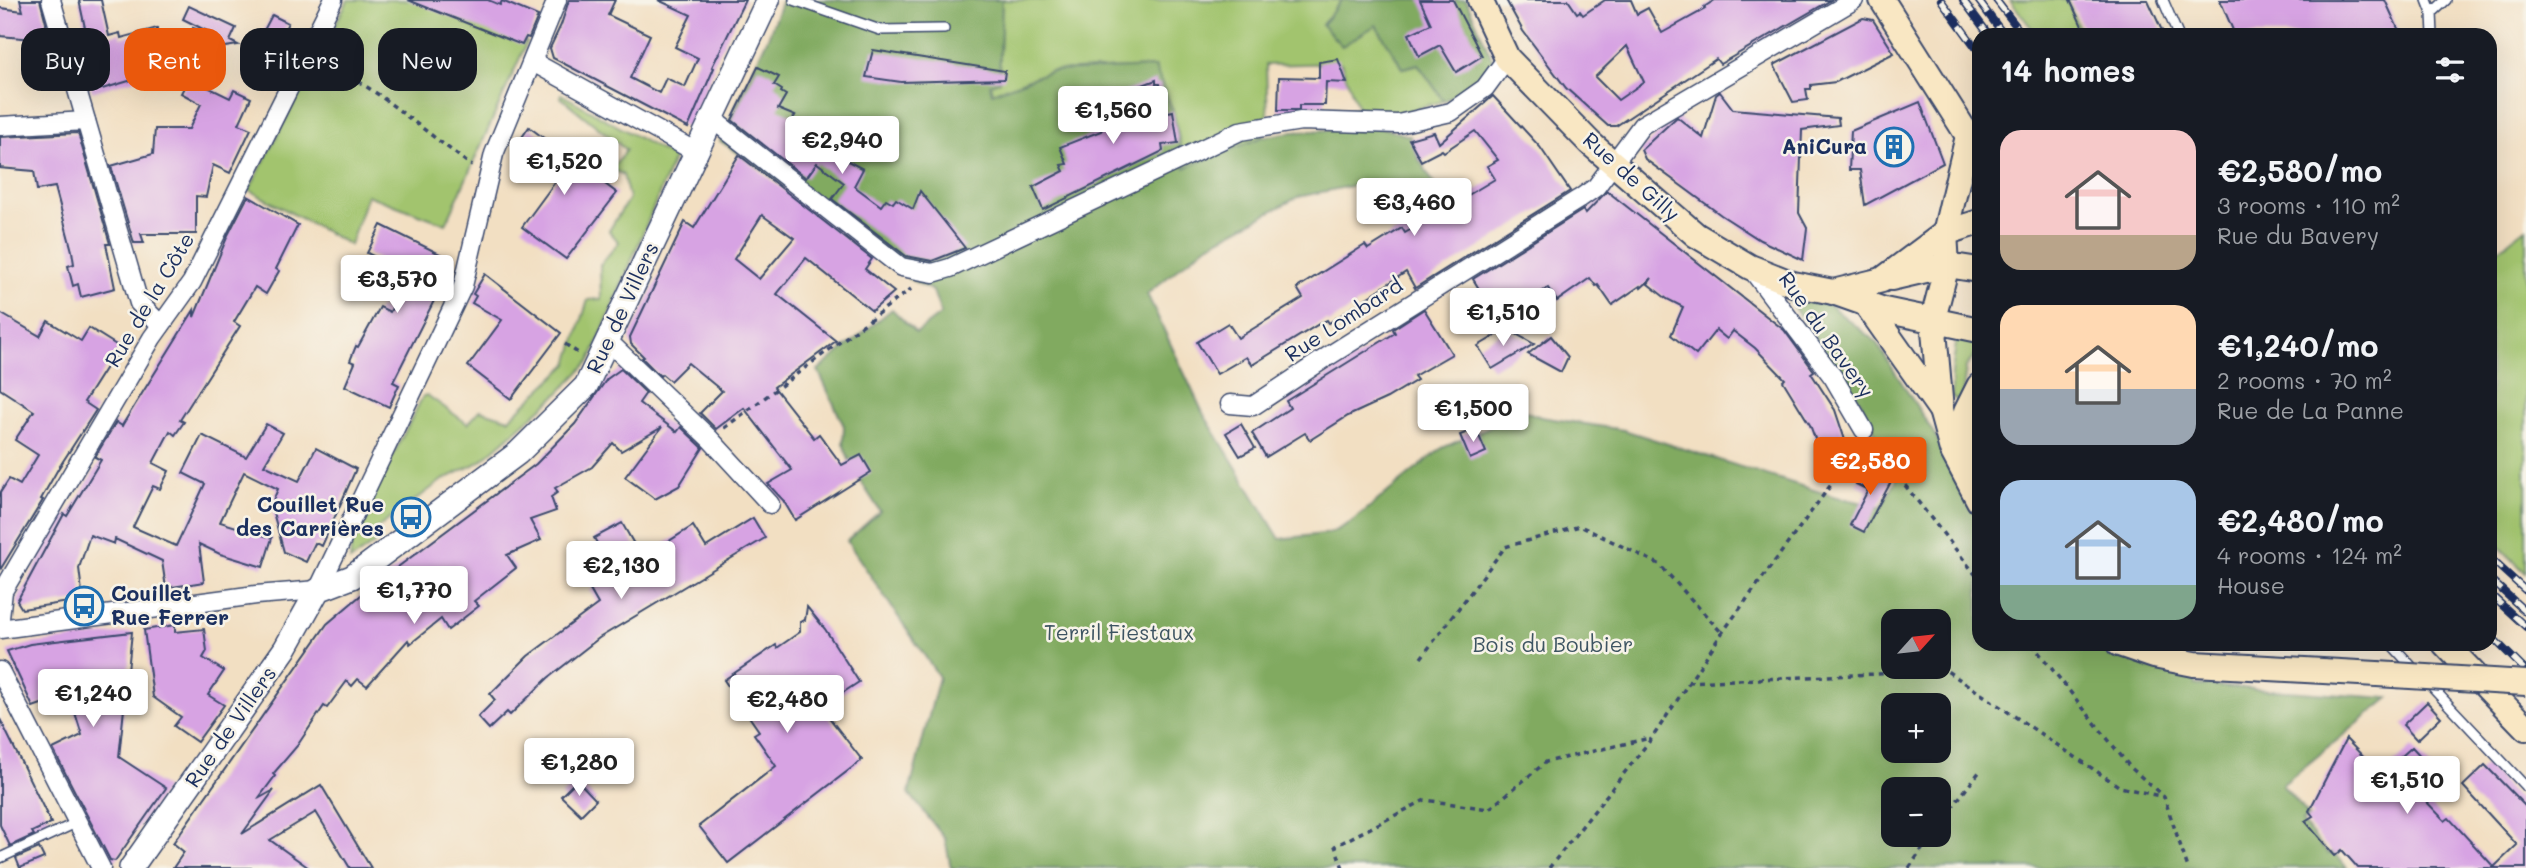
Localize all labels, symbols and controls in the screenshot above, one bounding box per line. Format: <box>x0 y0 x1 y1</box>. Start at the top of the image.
chip: Buy <box>21 28 110 91</box>
chip: Rent <box>124 28 226 91</box>
chip: Filters <box>240 28 364 91</box>
chip: New <box>378 28 477 91</box>
text: 14 homes <box>2000 50 2136 90</box>
icon: filters <box>2431 51 2469 89</box>
pin: €1,560 <box>1056 86 1170 146</box>
text: €1,560 <box>1074 94 1152 124</box>
pin: €2,940 <box>785 116 899 176</box>
text: €2,940 <box>801 124 883 154</box>
street label: Rue de Gilly <box>1578 125 1686 226</box>
building icon: AniCura <box>1873 126 1915 168</box>
place label: AniCura <box>1782 132 1867 159</box>
pin: €1,520 <box>507 138 621 197</box>
text: €1,520 <box>526 145 602 175</box>
text: €2,580/mo <box>2217 150 2382 190</box>
icon: home <box>2056 158 2140 242</box>
pin: €3,460 <box>1357 178 1471 238</box>
text: €3,460 <box>1373 186 1455 216</box>
text: 3 rooms · 110 m² <box>2217 190 2400 220</box>
text: Rue du Bavery <box>2217 220 2379 250</box>
street label: Rue de la Côte <box>98 227 200 372</box>
street label: Rue de Villers <box>579 237 664 377</box>
pin: €3,570 <box>340 256 454 315</box>
text: €3,570 <box>357 263 437 293</box>
street label: Rue du Bavery <box>1774 266 1881 402</box>
street label: Rue Lombard <box>1279 271 1407 367</box>
pin: €1,510 <box>1446 288 1560 348</box>
text: €1,510 <box>1466 296 1540 326</box>
text: €1,240/mo <box>2217 325 2378 365</box>
icon: home <box>2056 333 2140 417</box>
text: 2 rooms · 70 m² <box>2217 365 2392 395</box>
pin: €1,500 <box>1416 384 1530 444</box>
text: €1,500 <box>1434 392 1512 422</box>
text: Rue de La Panne <box>2217 395 2404 425</box>
pin: €2,580 <box>1813 438 1927 497</box>
text: €2,580 <box>1829 445 1911 475</box>
place label: Couillet Rue des Carrières <box>236 490 384 541</box>
bus stop icon: Couillet Rue des Carrières <box>390 496 432 538</box>
text: €2,480/mo <box>2217 500 2384 540</box>
icon: home <box>2056 508 2140 592</box>
text: 4 rooms · 124 m² <box>2217 540 2402 570</box>
pin: €2,130 <box>564 542 678 601</box>
text: €2,130 <box>582 549 660 579</box>
pin: €1,770 <box>357 566 471 626</box>
text: House <box>2217 570 2285 600</box>
text: €1,770 <box>376 574 452 604</box>
place label: Couillet Rue Ferrer <box>111 579 229 630</box>
bus stop icon: Couillet Rue Ferrer <box>63 585 105 627</box>
north arrow <box>1881 609 1951 679</box>
map controls <box>1881 609 1951 847</box>
park label: Terril Fiestaux <box>1044 618 1194 645</box>
park label: Bois du Boubier <box>1473 630 1633 657</box>
street label: Rue de Villers <box>178 660 282 792</box>
pin: €1,240 <box>36 670 150 729</box>
pin: €2,480 <box>730 676 844 735</box>
text: €1,240 <box>54 677 132 707</box>
text: €2,480 <box>746 683 828 713</box>
button: + <box>1881 693 1951 763</box>
pin: €1,280 <box>522 738 636 798</box>
text: €1,280 <box>540 746 618 776</box>
pin: €1,510 <box>2350 756 2464 816</box>
text: €1,510 <box>2370 764 2444 794</box>
button: − <box>1881 777 1951 847</box>

